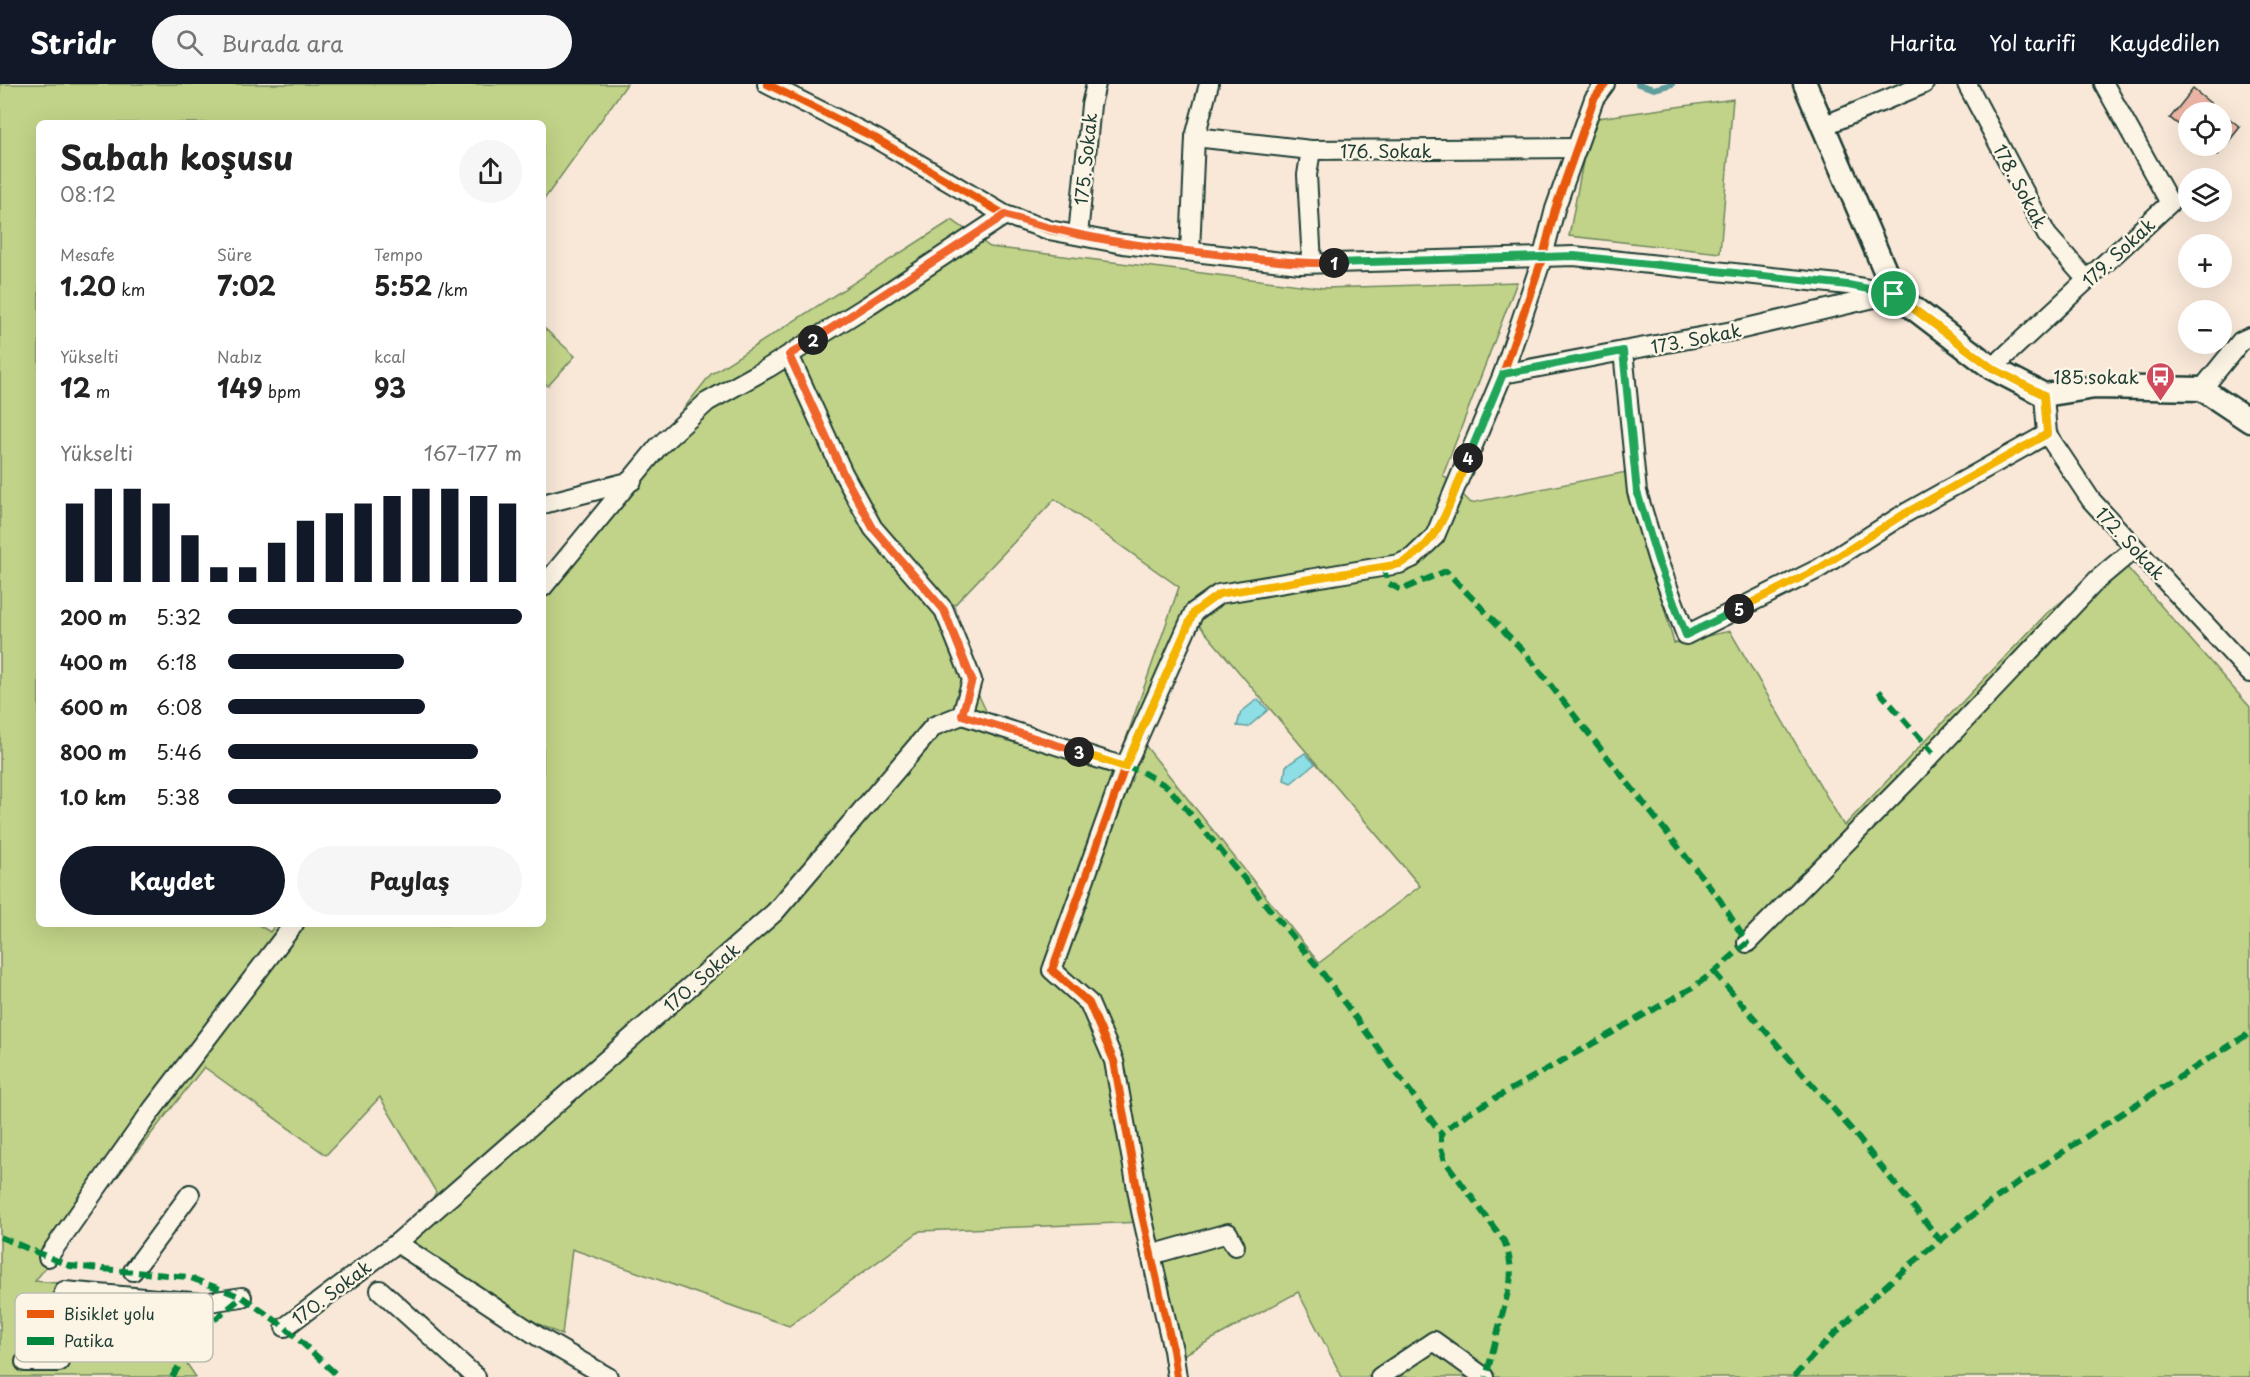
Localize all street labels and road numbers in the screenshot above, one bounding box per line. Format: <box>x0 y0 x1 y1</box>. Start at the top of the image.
street label: 175. Sokak <box>1067 111 1103 207</box>
street label: 176. Sokak <box>1340 137 1432 164</box>
street label: 178. Sokak <box>1988 139 2054 233</box>
street label: 179. Sokak <box>2075 211 2161 293</box>
street label: 173. Sokak <box>1649 316 1743 360</box>
street label: 172. Sokak <box>2090 500 2172 586</box>
street label: 170. Sokak <box>657 936 745 1018</box>
street label: 170. Sokak <box>285 1253 377 1331</box>

